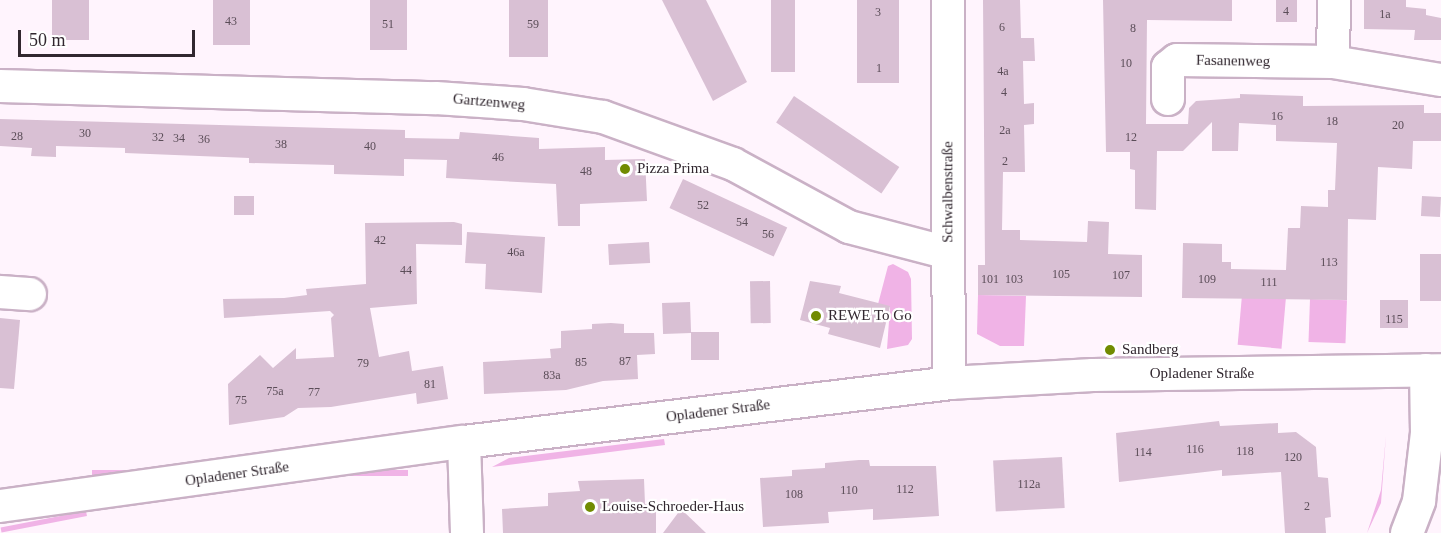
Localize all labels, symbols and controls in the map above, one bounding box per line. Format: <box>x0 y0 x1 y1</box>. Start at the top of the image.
house number: 4 <box>1283 5 1289 19</box>
house number: 3 <box>875 6 881 20</box>
house number: 1a <box>1379 8 1391 22</box>
house number: 43 <box>225 15 237 29</box>
scale bar <box>21 18 198 56</box>
house number: 51 <box>382 18 394 32</box>
house number: 59 <box>527 18 539 32</box>
house number: 6 <box>999 21 1005 35</box>
house number: 8 <box>1130 22 1136 36</box>
text: 50 m <box>29 30 66 50</box>
street label: Fasanenweg <box>1196 51 1270 71</box>
house number: 10 <box>1120 57 1132 71</box>
house number: 1 <box>876 62 882 76</box>
house number: 4a <box>997 65 1009 79</box>
house number: 4 <box>1001 86 1007 100</box>
street label: Gartzenweg <box>452 90 526 114</box>
house number: 16 <box>1271 110 1283 124</box>
house number: 18 <box>1326 115 1338 129</box>
house number: 20 <box>1392 119 1404 133</box>
house number: 2a <box>999 124 1011 138</box>
house number: 30 <box>79 127 91 141</box>
house number: 28 <box>11 130 23 144</box>
house number: 32 <box>152 131 164 145</box>
house number: 12 <box>1125 131 1137 145</box>
house number: 34 <box>173 132 185 146</box>
house number: 36 <box>198 133 210 147</box>
house number: 38 <box>275 138 287 152</box>
house number: 40 <box>364 140 376 154</box>
street label: Schwalbenstraße <box>939 141 957 243</box>
house number: 46 <box>492 151 504 165</box>
house number: 2 <box>1002 155 1008 169</box>
place label: Pizza Prima <box>637 160 709 178</box>
marker: Pizza Prima <box>618 162 632 176</box>
house number: 48 <box>580 165 592 179</box>
house number: 52 <box>697 199 709 213</box>
house number: 54 <box>736 216 748 230</box>
house number: 56 <box>762 228 774 242</box>
house number: 42 <box>374 234 386 248</box>
house number: 46a <box>507 246 525 260</box>
house number: 113 <box>1320 256 1338 270</box>
house number: 44 <box>400 264 412 278</box>
house number: 105 <box>1052 268 1070 282</box>
house number: 107 <box>1112 269 1130 283</box>
house number: 101 <box>981 273 999 287</box>
house number: 103 <box>1005 273 1023 287</box>
house number: 109 <box>1198 273 1216 287</box>
house number: 111 <box>1260 276 1278 290</box>
place label: REWE To Go <box>828 307 912 325</box>
marker: REWE To Go <box>809 309 823 323</box>
house number: 115 <box>1385 313 1403 327</box>
place label: Sandberg <box>1122 341 1178 359</box>
marker: Sandberg <box>1103 343 1117 357</box>
house number: 87 <box>619 355 631 369</box>
house number: 85 <box>575 356 587 370</box>
house number: 79 <box>357 357 369 371</box>
street label: Opladener Straße <box>1150 365 1254 383</box>
house number: 83a <box>543 369 561 383</box>
house number: 81 <box>424 378 436 392</box>
house number: 75a <box>266 385 284 399</box>
house number: 77 <box>308 386 320 400</box>
house number: 75 <box>235 394 247 408</box>
street label: Opladener Straße <box>665 396 771 426</box>
house number: 116 <box>1186 443 1204 457</box>
house number: 118 <box>1236 445 1254 459</box>
house number: 114 <box>1134 446 1152 460</box>
house number: 120 <box>1284 451 1302 465</box>
street label: Opladener Straße <box>184 458 290 490</box>
house number: 112a <box>1018 478 1040 492</box>
house number: 112 <box>896 483 914 497</box>
house number: 110 <box>840 484 858 498</box>
house number: 108 <box>785 488 803 502</box>
place label: Louise-Schroeder-Haus <box>602 498 744 516</box>
marker: Louise-Schroeder-Haus <box>583 500 597 514</box>
house number: 2 <box>1304 500 1310 514</box>

